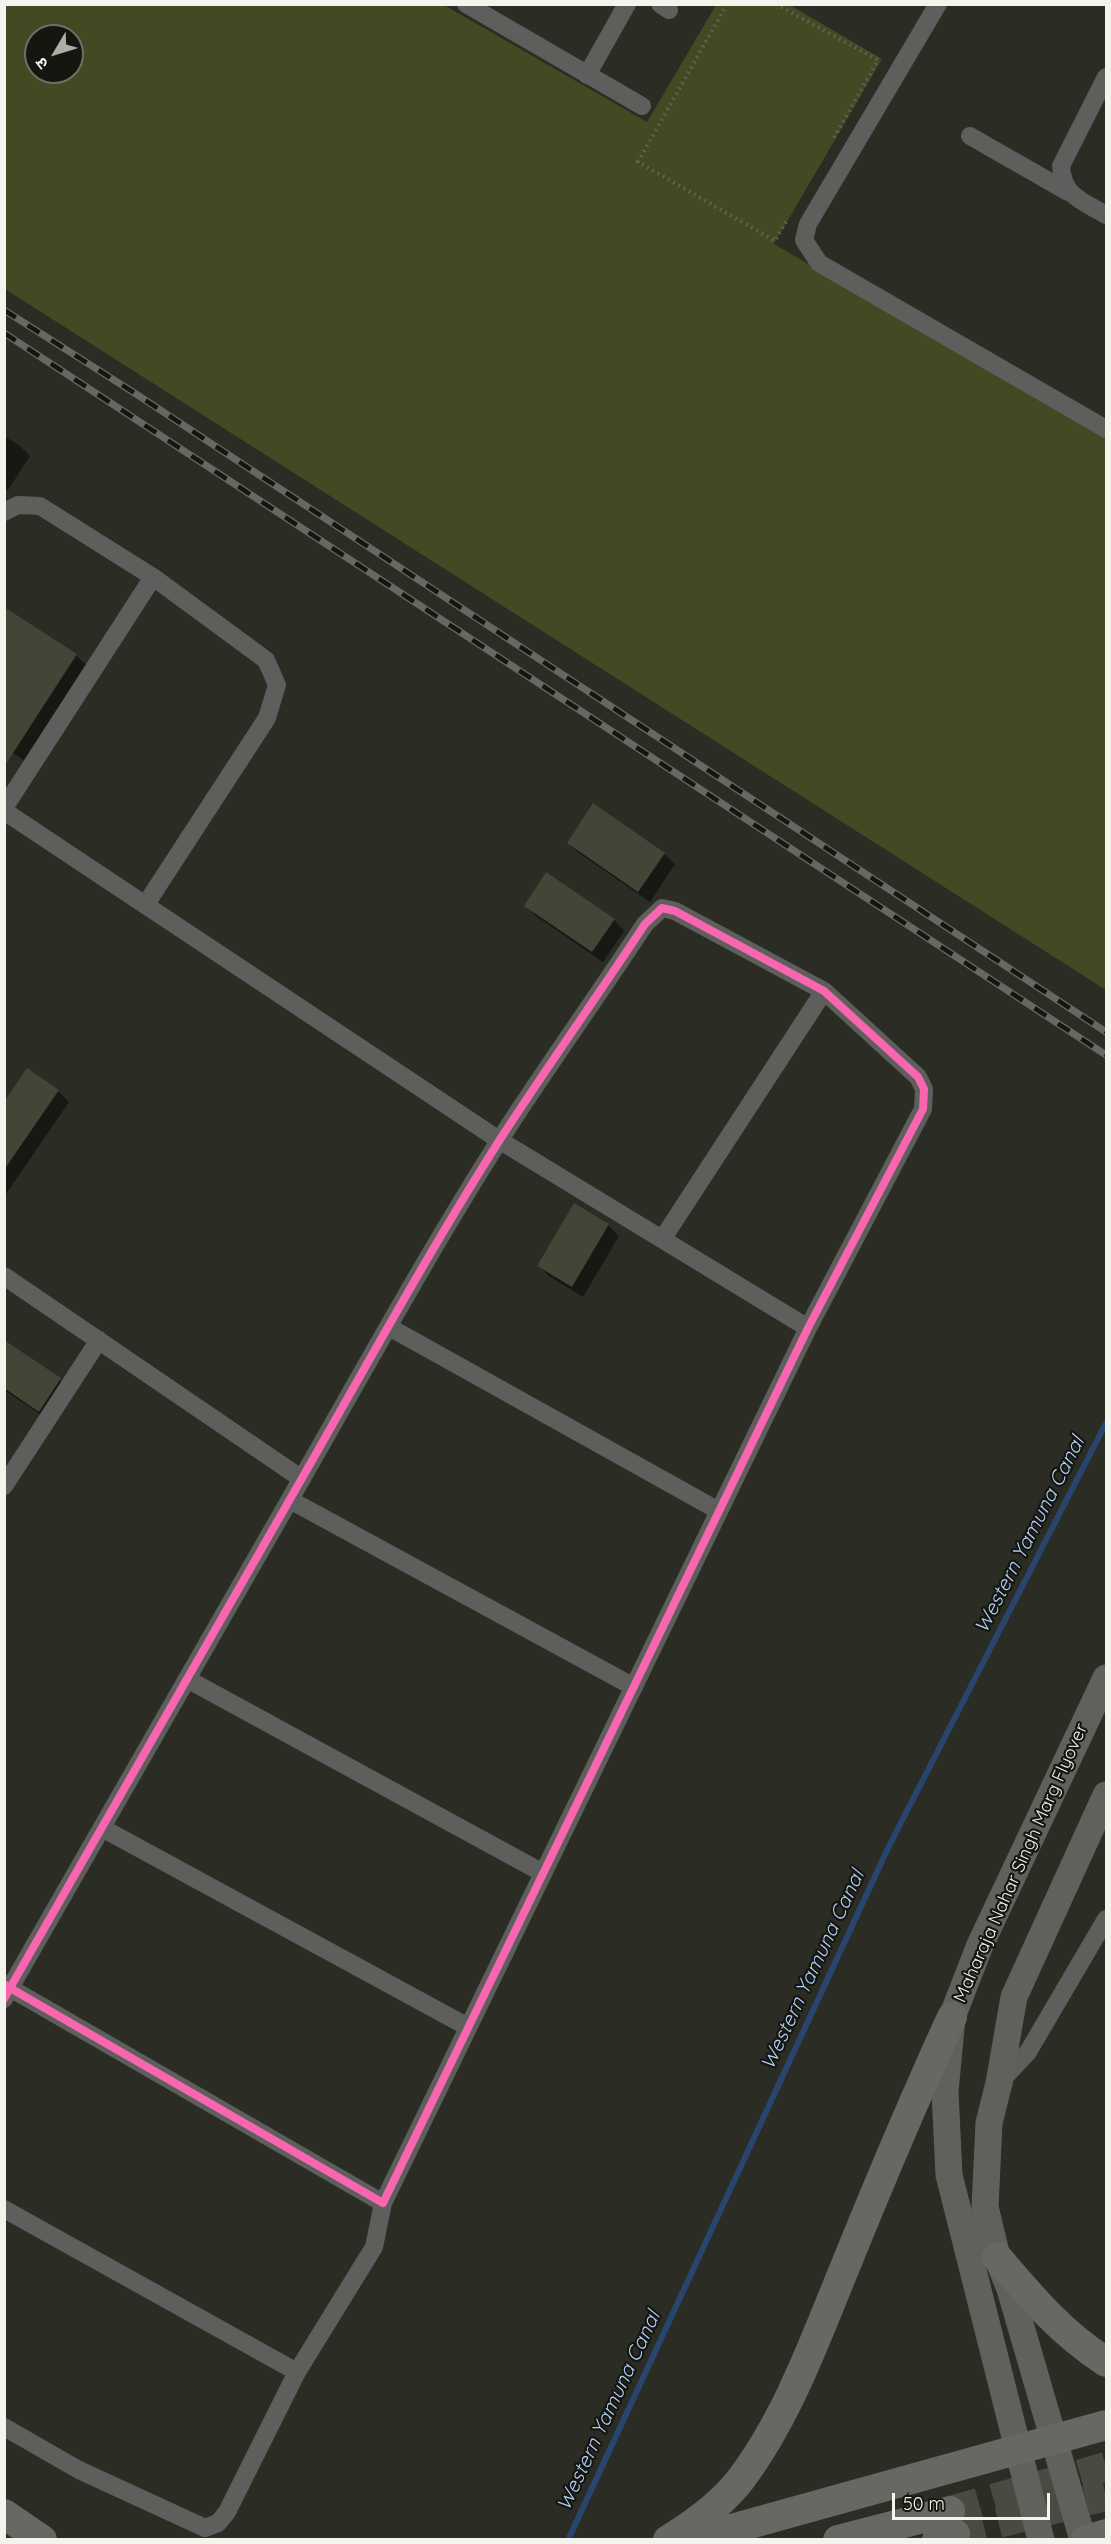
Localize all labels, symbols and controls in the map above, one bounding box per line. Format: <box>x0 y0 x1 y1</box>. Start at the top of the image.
north arrow <box>24 24 84 84</box>
text: उ <box>31 54 52 74</box>
water label: Western Yamuna Canal <box>970 1433 1090 1637</box>
street label: Maharaja Nahar Singh Marg Flyover <box>949 1720 1093 2006</box>
water label: Western Yamuna Canal <box>756 1866 870 2074</box>
water label: Western Yamuna Canal <box>552 2307 666 2515</box>
scale bar <box>895 2481 1052 2519</box>
text: 50 m <box>903 2492 945 2515</box>

